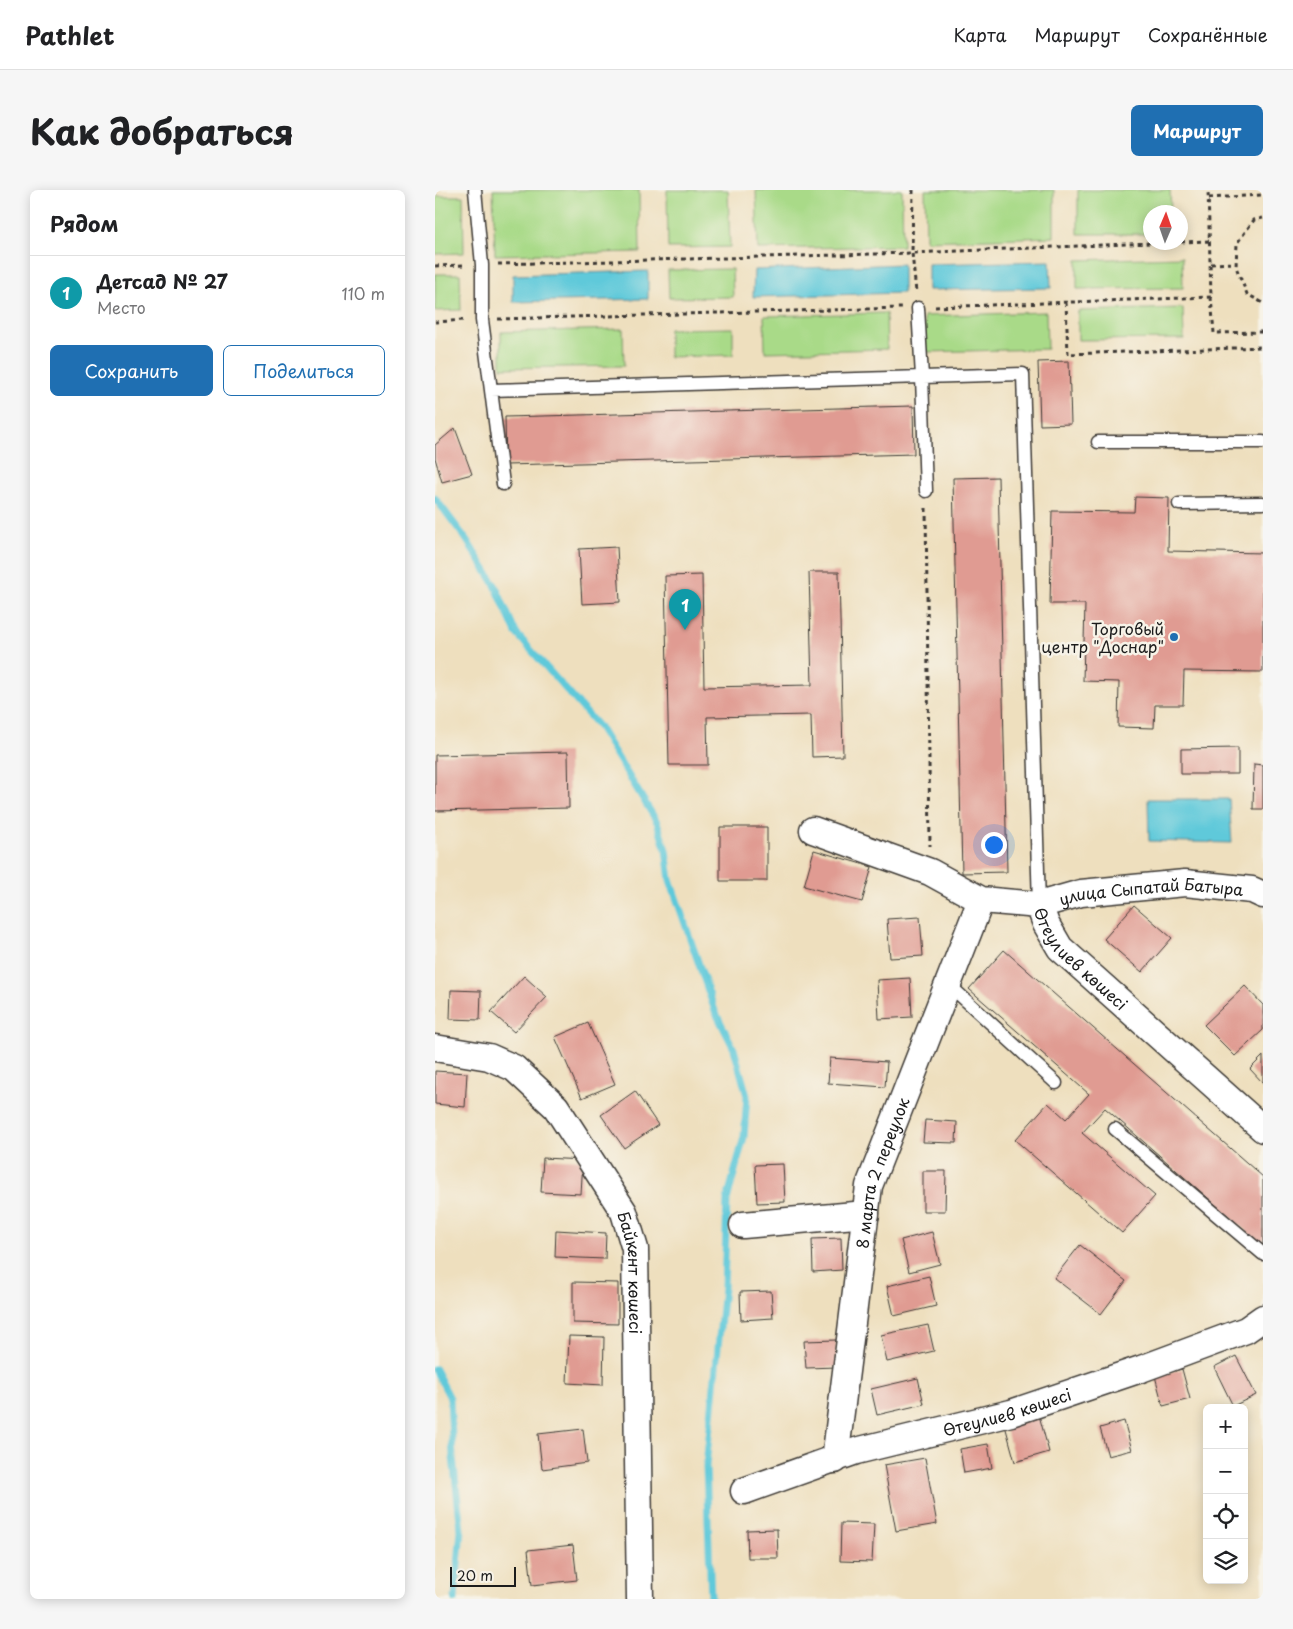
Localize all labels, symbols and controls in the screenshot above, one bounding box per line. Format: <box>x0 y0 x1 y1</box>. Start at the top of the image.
text: Pathlet <box>25 17 115 53</box>
text: Карта <box>954 21 1006 48</box>
text: Маршрут <box>1034 21 1120 48</box>
text: Сохранённые <box>1148 21 1268 48</box>
text: Как добраться <box>30 104 294 157</box>
button: Маршрут <box>1131 105 1263 156</box>
north arrow <box>1143 205 1188 250</box>
text: Рядом <box>50 207 118 239</box>
text: Детсад № 27 <box>97 267 228 295</box>
text: 1 <box>62 281 70 305</box>
text: 110 m <box>342 281 385 305</box>
text: Место <box>97 295 146 319</box>
button: Сохранить <box>50 345 213 396</box>
button: Поделиться <box>223 345 385 396</box>
pin: 1 <box>669 589 701 630</box>
place label: Торговый центр "Доснар" <box>1041 616 1164 658</box>
marker: Торговый центр "Доснар" <box>1168 631 1180 643</box>
your location <box>981 832 1007 858</box>
street label: улица Сыпатай Батыра <box>1056 871 1245 911</box>
street label: Өтеулиев көшесі <box>1029 904 1133 1015</box>
street label: 8 марта 2 переулок <box>849 1093 915 1250</box>
street label: Байкент көшесі <box>612 1208 648 1334</box>
street label: Өтеулиев көшесі <box>940 1381 1074 1441</box>
map controls <box>1203 1404 1248 1584</box>
button: + <box>1203 1404 1248 1449</box>
button: − <box>1203 1449 1248 1494</box>
button: locate <box>1203 1494 1248 1539</box>
button: layers <box>1203 1539 1248 1584</box>
scale bar <box>450 1564 516 1587</box>
text: 20 m <box>457 1565 493 1586</box>

